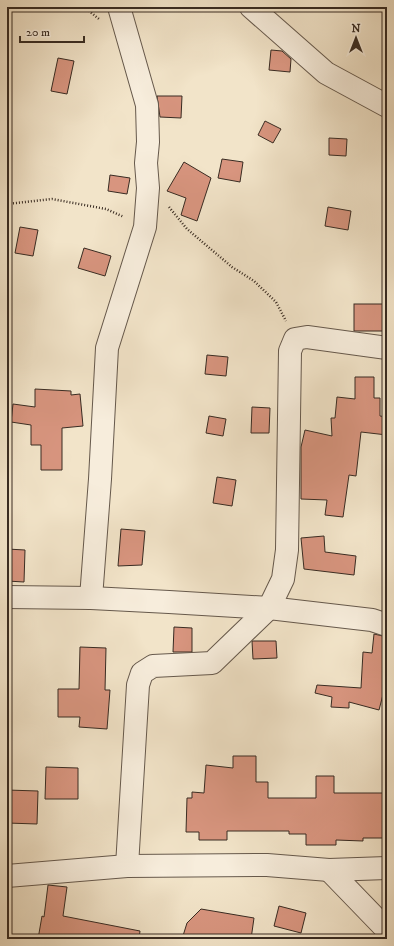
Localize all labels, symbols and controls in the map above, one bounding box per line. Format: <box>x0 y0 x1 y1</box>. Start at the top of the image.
scale bar <box>20 18 84 44</box>
north arrow <box>336 18 376 58</box>
text: N <box>351 22 361 36</box>
text: 20 m <box>26 25 50 40</box>

